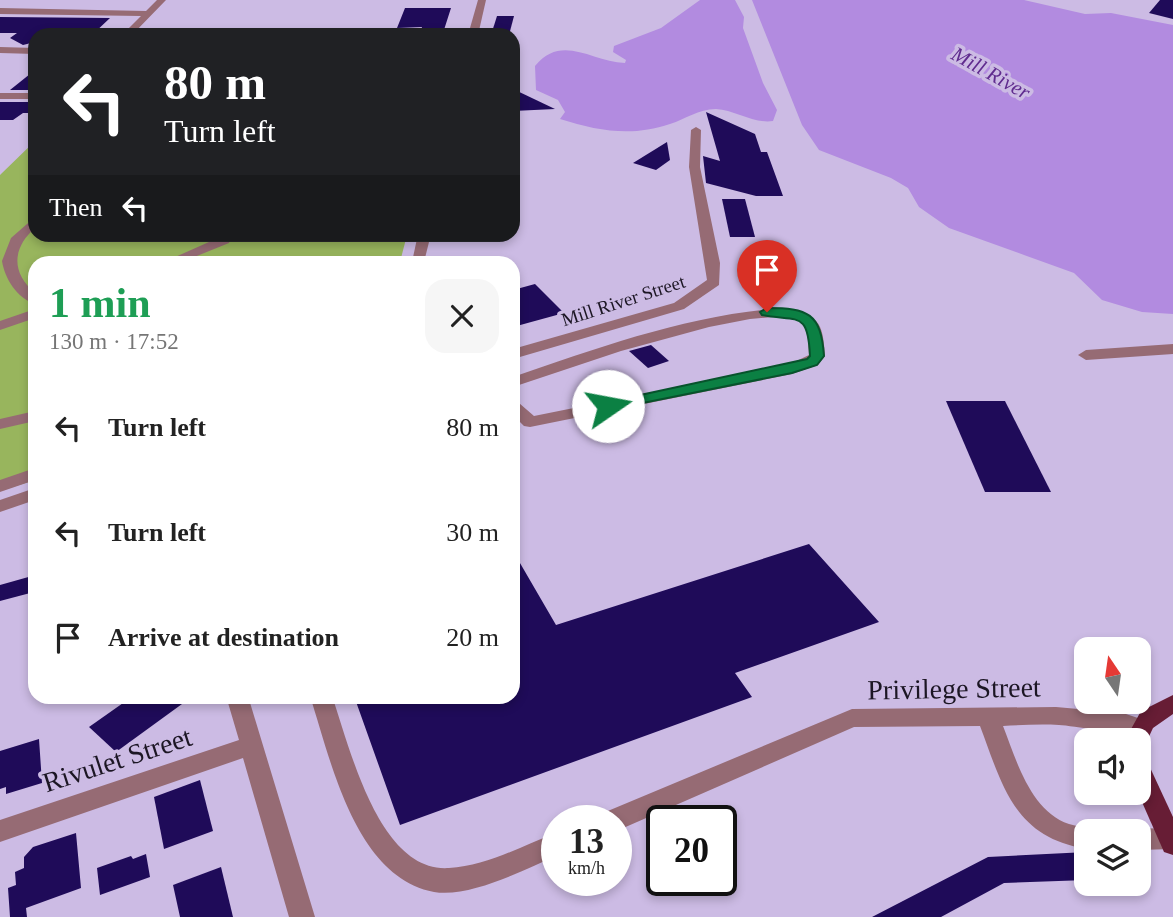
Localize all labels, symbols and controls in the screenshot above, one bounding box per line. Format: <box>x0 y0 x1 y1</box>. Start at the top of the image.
water label: Mill River <box>947 41 1035 105</box>
text: 80 m <box>164 55 266 110</box>
icon: left <box>49 56 140 147</box>
text: Turn left <box>164 113 276 149</box>
icon: left <box>116 189 154 227</box>
text: Then <box>49 193 102 222</box>
pin <box>737 240 797 312</box>
icon: arrive <box>748 251 786 289</box>
street label: Mill River Street <box>559 270 688 330</box>
button: close <box>425 279 499 353</box>
text: 1 min <box>49 280 151 326</box>
text: 130 m · 17:52 <box>49 329 179 354</box>
position arrow <box>571 369 645 443</box>
icon: left <box>49 409 87 447</box>
text: Turn left <box>108 413 206 442</box>
text: 80 m <box>446 413 499 442</box>
icon: left <box>49 514 87 552</box>
text: Turn left <box>108 518 206 547</box>
text: 30 m <box>446 518 499 547</box>
icon: arrive <box>49 619 87 657</box>
text: Arrive at destination <box>108 623 339 652</box>
text: 20 m <box>446 623 499 652</box>
north arrow <box>1074 637 1152 714</box>
map controls <box>1074 637 1151 896</box>
street label: Privilege Street <box>867 671 1041 706</box>
street label: Rivulet Street <box>39 721 196 798</box>
button: sound <box>1074 728 1151 805</box>
speed limit sign: 20 <box>646 805 737 896</box>
button: layers <box>1074 819 1151 896</box>
text: 13 <box>569 822 604 861</box>
text: km/h <box>568 858 605 878</box>

